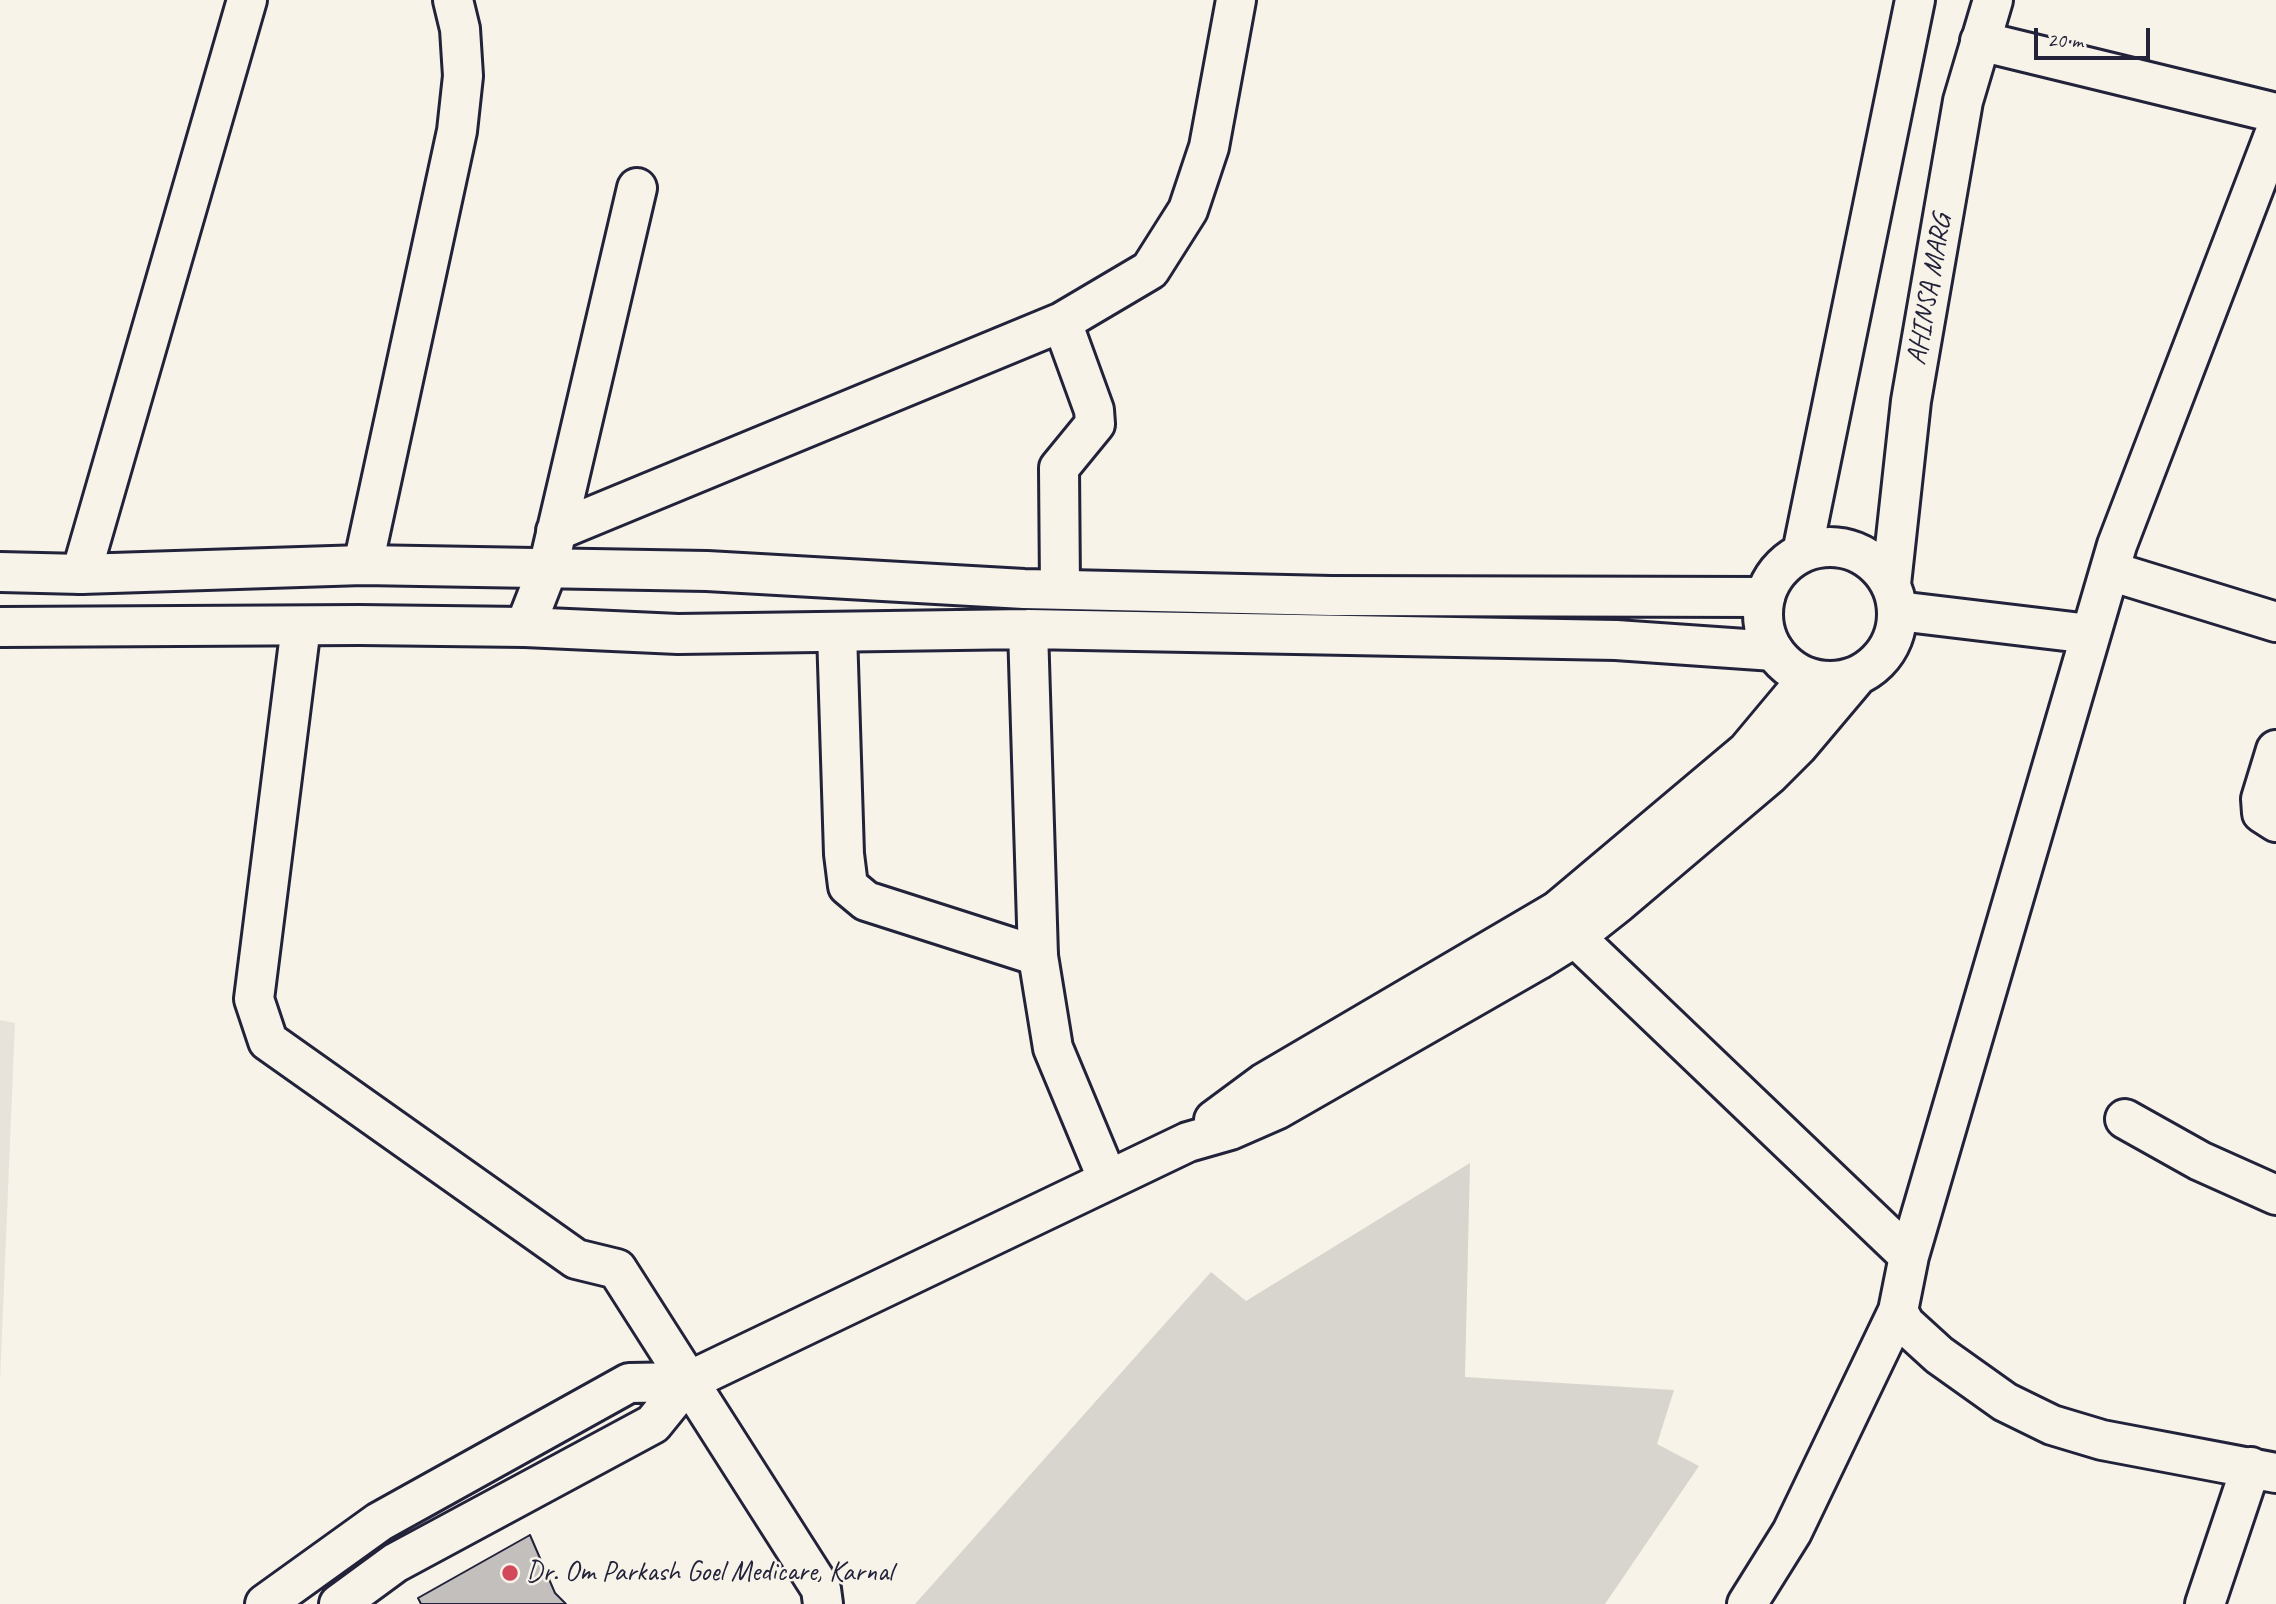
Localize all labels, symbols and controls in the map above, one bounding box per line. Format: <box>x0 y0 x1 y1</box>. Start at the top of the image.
scale bar <box>2038 14 2154 58</box>
text: 20 m <box>2047 27 2083 53</box>
street label: AHINSA MARG <box>1900 212 1960 368</box>
place label: Dr. Om Parkash Goel Medicare, Karnal <box>526 1556 893 1590</box>
marker: Dr. Om Parkash Goel Medicare, Karnal <box>500 1563 520 1583</box>

